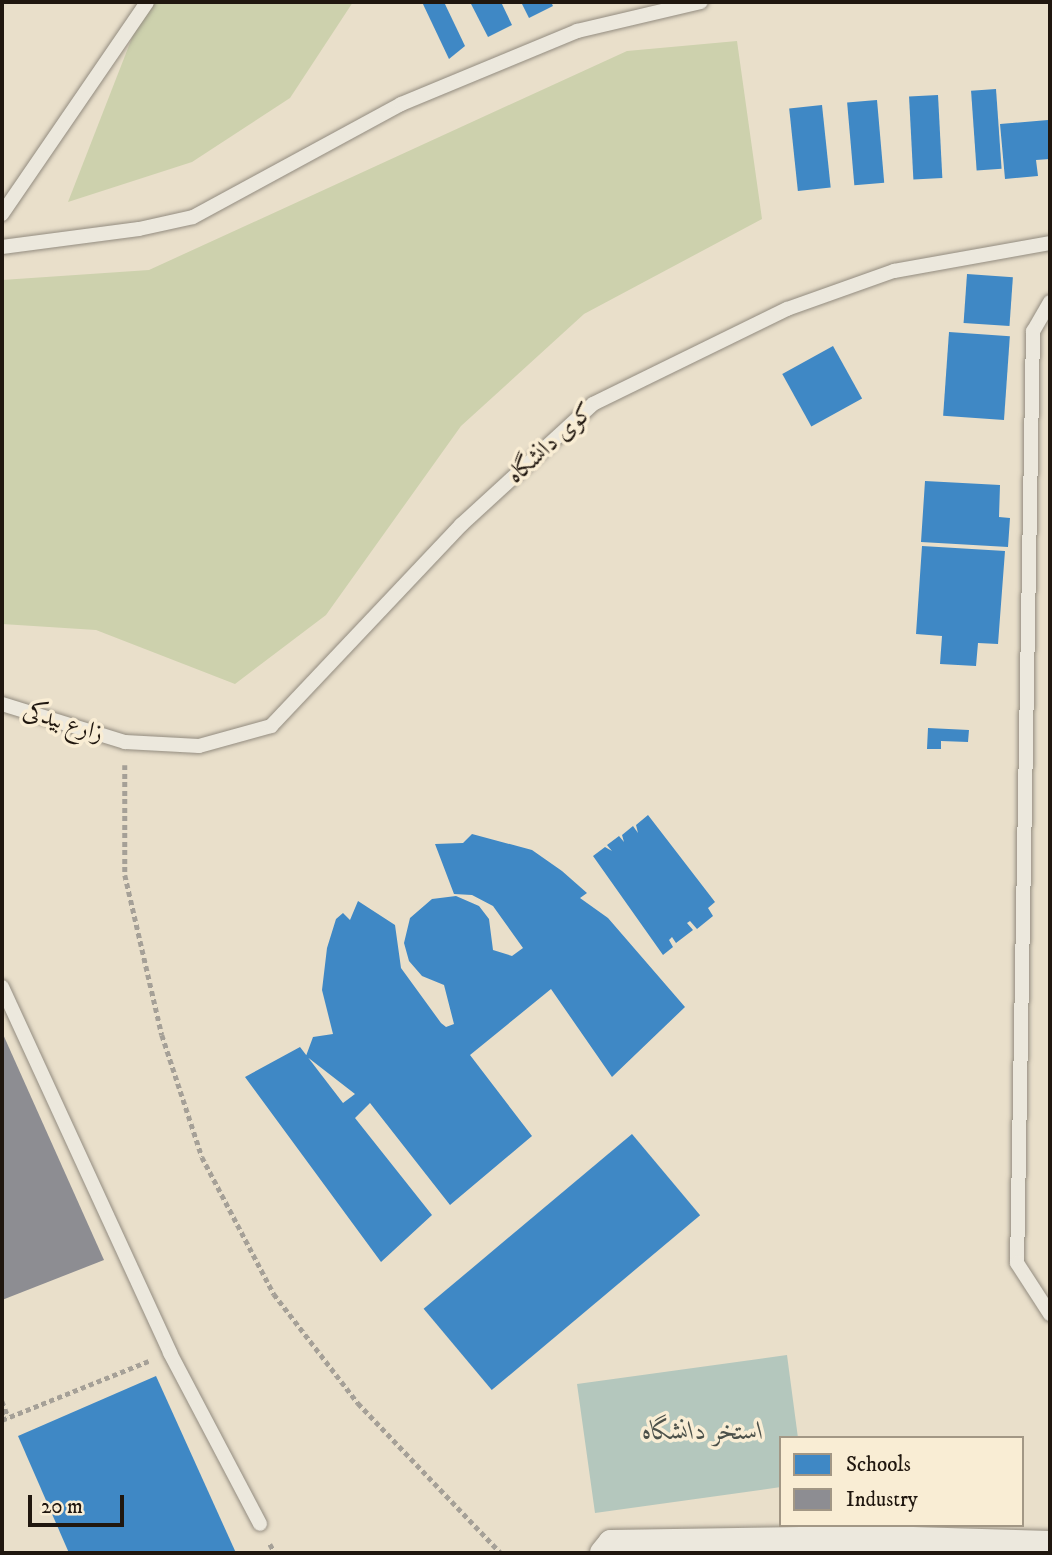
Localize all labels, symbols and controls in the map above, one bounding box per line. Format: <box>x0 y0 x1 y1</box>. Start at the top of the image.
street label: کوی دانشگاه <box>502 398 600 490</box>
street label: زارع بیدکی <box>19 697 107 749</box>
water label: استخر دانشگاه <box>642 1416 764 1448</box>
legend <box>779 1436 1024 1527</box>
text: Schools <box>846 1452 911 1478</box>
scale bar <box>32 1482 128 1526</box>
text: Industry <box>846 1487 918 1513</box>
text: 20 m <box>41 1494 83 1520</box>

